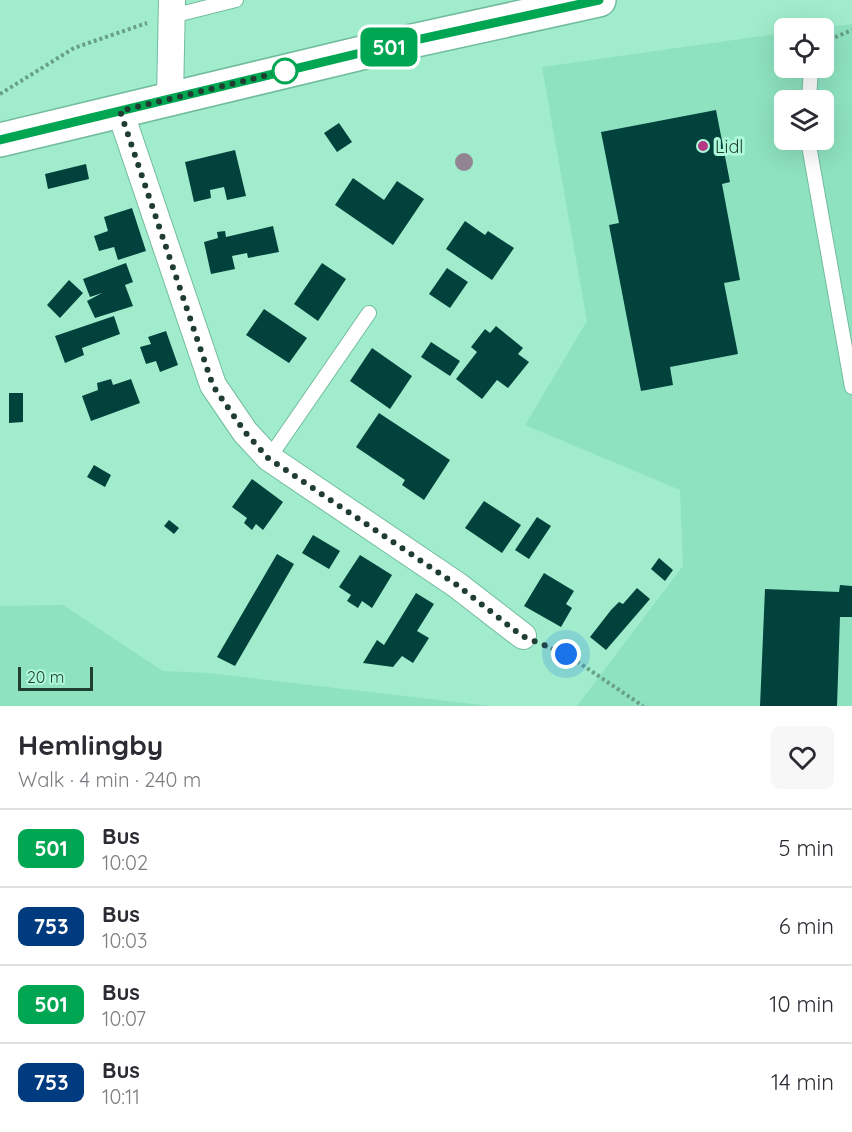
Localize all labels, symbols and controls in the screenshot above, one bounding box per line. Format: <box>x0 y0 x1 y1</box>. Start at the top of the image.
map controls <box>774 18 834 150</box>
button: locate <box>774 18 834 78</box>
line badge: 501 <box>354 28 424 66</box>
text: 501 <box>372 34 406 60</box>
unlabelled marker <box>272 58 298 84</box>
button: layers <box>774 90 834 150</box>
place label: Lidl <box>715 135 743 158</box>
marker: Lidl <box>696 139 710 153</box>
your location <box>551 639 581 669</box>
scale bar <box>18 664 93 692</box>
text: 20 m <box>27 667 64 687</box>
button: heart <box>771 726 834 789</box>
text: Hemlingby <box>18 727 163 762</box>
text: Walk · 4 min · 240 m <box>18 767 201 792</box>
text: Bus <box>102 822 140 850</box>
text: 5 min <box>779 834 834 862</box>
text: 501 <box>34 835 68 861</box>
text: 10:02 <box>102 850 148 875</box>
text: Bus <box>102 900 140 928</box>
text: 6 min <box>779 912 834 940</box>
text: 753 <box>34 913 68 939</box>
text: 10:03 <box>102 928 147 953</box>
text: Bus <box>102 978 140 1006</box>
text: 10 min <box>769 990 834 1018</box>
text: 501 <box>34 991 68 1017</box>
text: 10:07 <box>102 1006 146 1031</box>
text: Bus <box>102 1056 140 1084</box>
text: 14 min <box>771 1068 834 1096</box>
text: 753 <box>34 1069 68 1095</box>
text: 10:11 <box>102 1084 140 1109</box>

